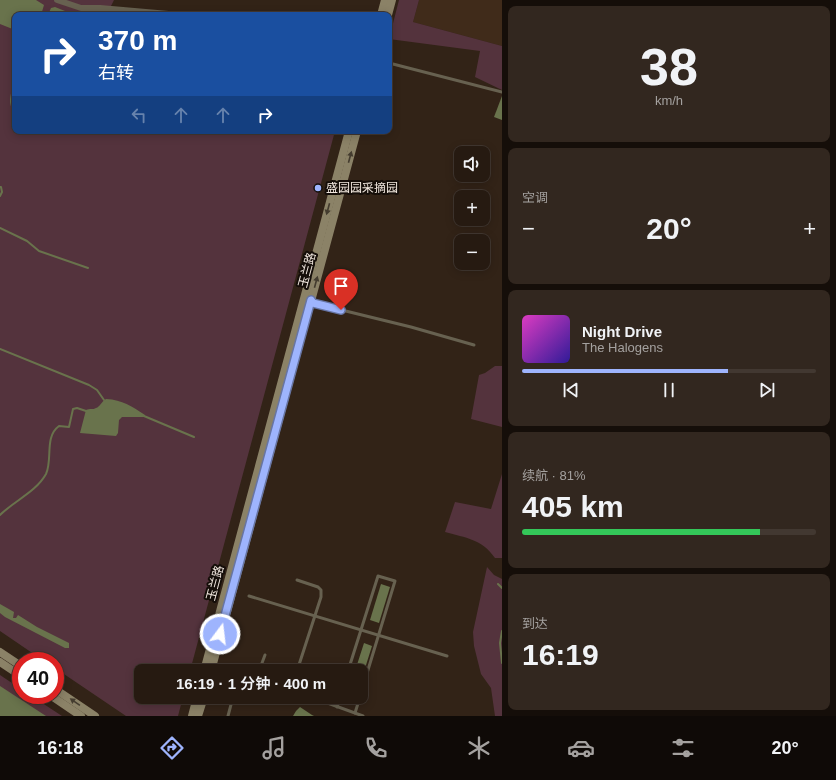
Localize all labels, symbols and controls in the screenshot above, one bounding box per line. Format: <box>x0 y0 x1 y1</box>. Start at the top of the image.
text: 370 m <box>98 25 177 56</box>
icon: right <box>32 28 84 80</box>
text: 38 <box>640 38 698 96</box>
text: 右转 <box>98 63 134 83</box>
text: km/h <box>655 93 683 108</box>
icon: left <box>128 104 150 126</box>
icon: ahead <box>170 104 192 126</box>
icon: ahead <box>212 104 234 126</box>
icon: right <box>254 104 276 126</box>
map controls <box>454 146 490 270</box>
button: sound <box>454 146 490 182</box>
one-way arrow <box>347 150 353 162</box>
place label: 盛园园采摘园 <box>326 181 398 195</box>
marker: 盛园园采摘园 <box>313 183 323 193</box>
button: + <box>454 190 490 226</box>
text: 空调 <box>522 190 548 205</box>
one-way arrow <box>325 203 331 215</box>
text: 20° <box>646 212 692 245</box>
text: − <box>522 216 535 241</box>
text: + <box>803 216 816 241</box>
button: − <box>454 234 490 270</box>
street label: 玉兰路 <box>296 251 318 289</box>
pin <box>324 269 358 310</box>
icon: arrive <box>330 275 352 297</box>
one-way arrow <box>313 276 319 288</box>
text: Night Drive <box>582 323 662 340</box>
text: The Halogens <box>582 340 663 355</box>
icon: previous <box>560 379 582 401</box>
icon: pause <box>658 379 680 401</box>
icon: next <box>756 379 778 401</box>
text: 续航 · 81% <box>522 468 586 483</box>
text: 405 km <box>522 490 624 523</box>
street label: 玉兰路 <box>204 564 226 602</box>
position arrow <box>199 613 241 655</box>
text: 到达 <box>522 616 548 631</box>
text: 16:19 <box>522 638 599 671</box>
speed limit sign: 40 <box>12 652 64 704</box>
text: 16:19 · 1 分钟 · 400 m <box>176 675 326 692</box>
one-way arrow <box>70 698 80 706</box>
icon: directions <box>158 734 186 762</box>
icon: music <box>260 734 288 762</box>
icon: phone <box>362 734 390 762</box>
icon: climate <box>465 734 493 762</box>
icon: car <box>567 734 595 762</box>
icon: filters <box>669 734 697 762</box>
text: 16:18 <box>37 738 83 758</box>
text: 20° <box>772 738 799 758</box>

